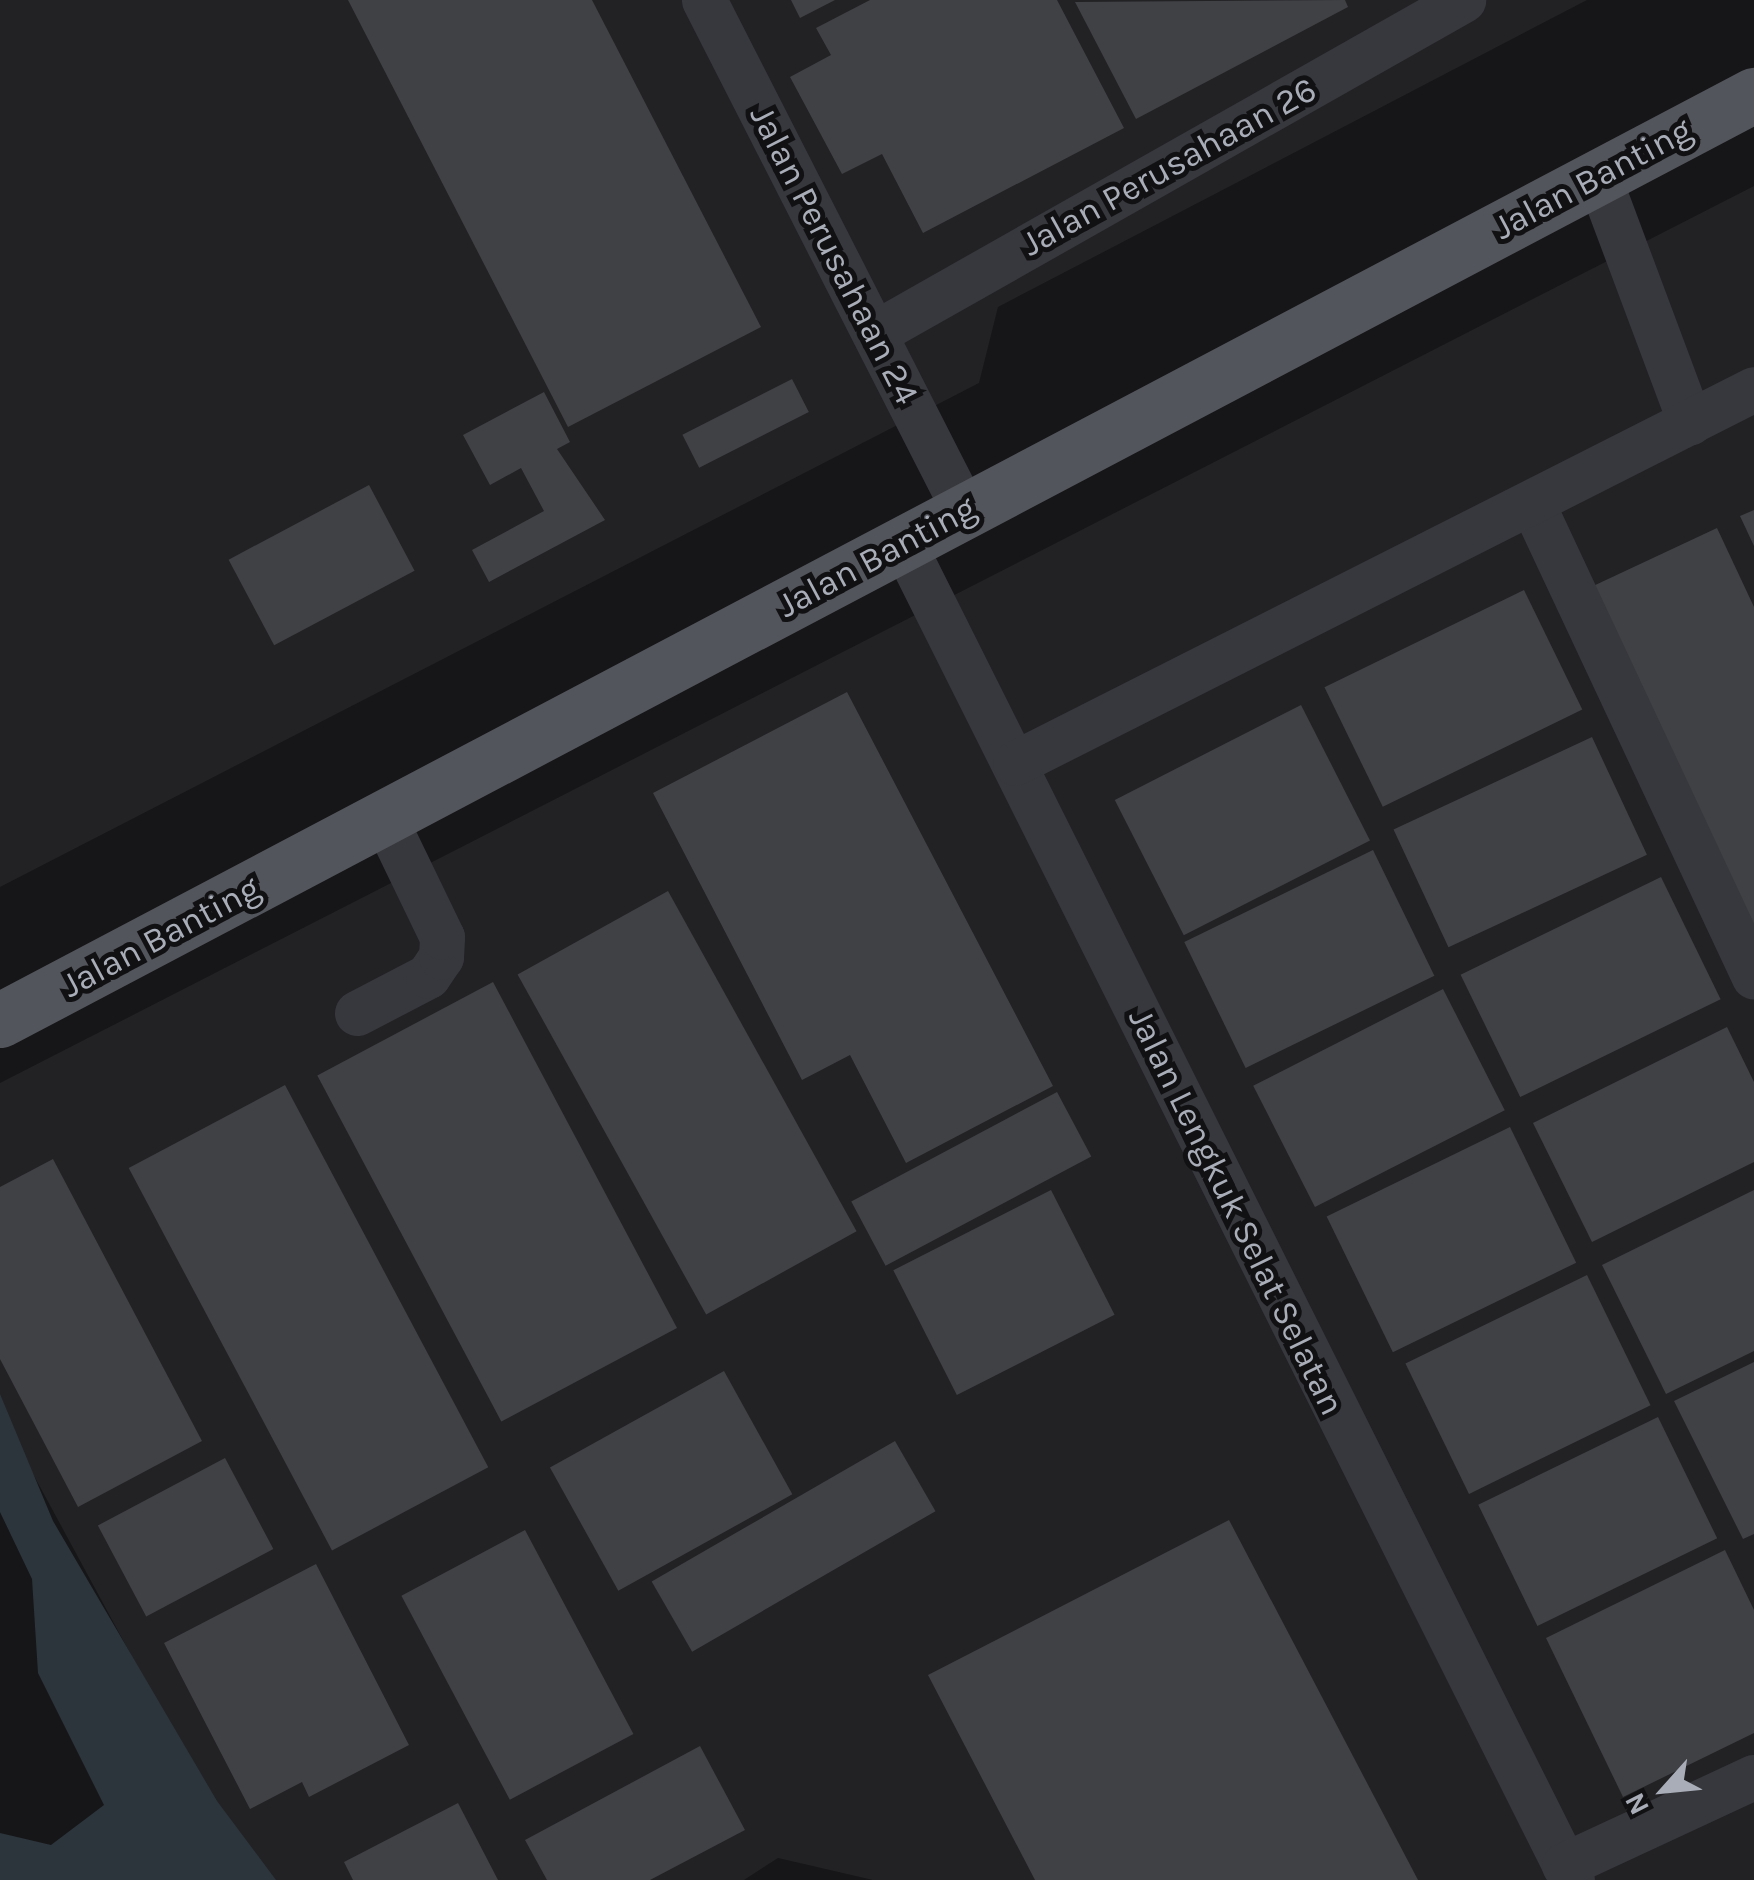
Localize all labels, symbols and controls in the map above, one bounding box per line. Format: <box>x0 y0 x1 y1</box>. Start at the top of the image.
street label: Jalan Perusahaan 26 <box>1014 69 1324 265</box>
street label: Jalan Perusahaan 24 <box>740 99 928 411</box>
street label: Jalan Banting <box>1487 109 1699 249</box>
street label: Jalan Banting <box>771 487 983 627</box>
street label: Jalan Banting <box>55 867 267 1007</box>
street label: Jalan Lengkuk Selat Selatan <box>1119 1002 1353 1422</box>
north arrow <box>1614 1740 1714 1840</box>
text: N <box>1618 1787 1656 1820</box>

